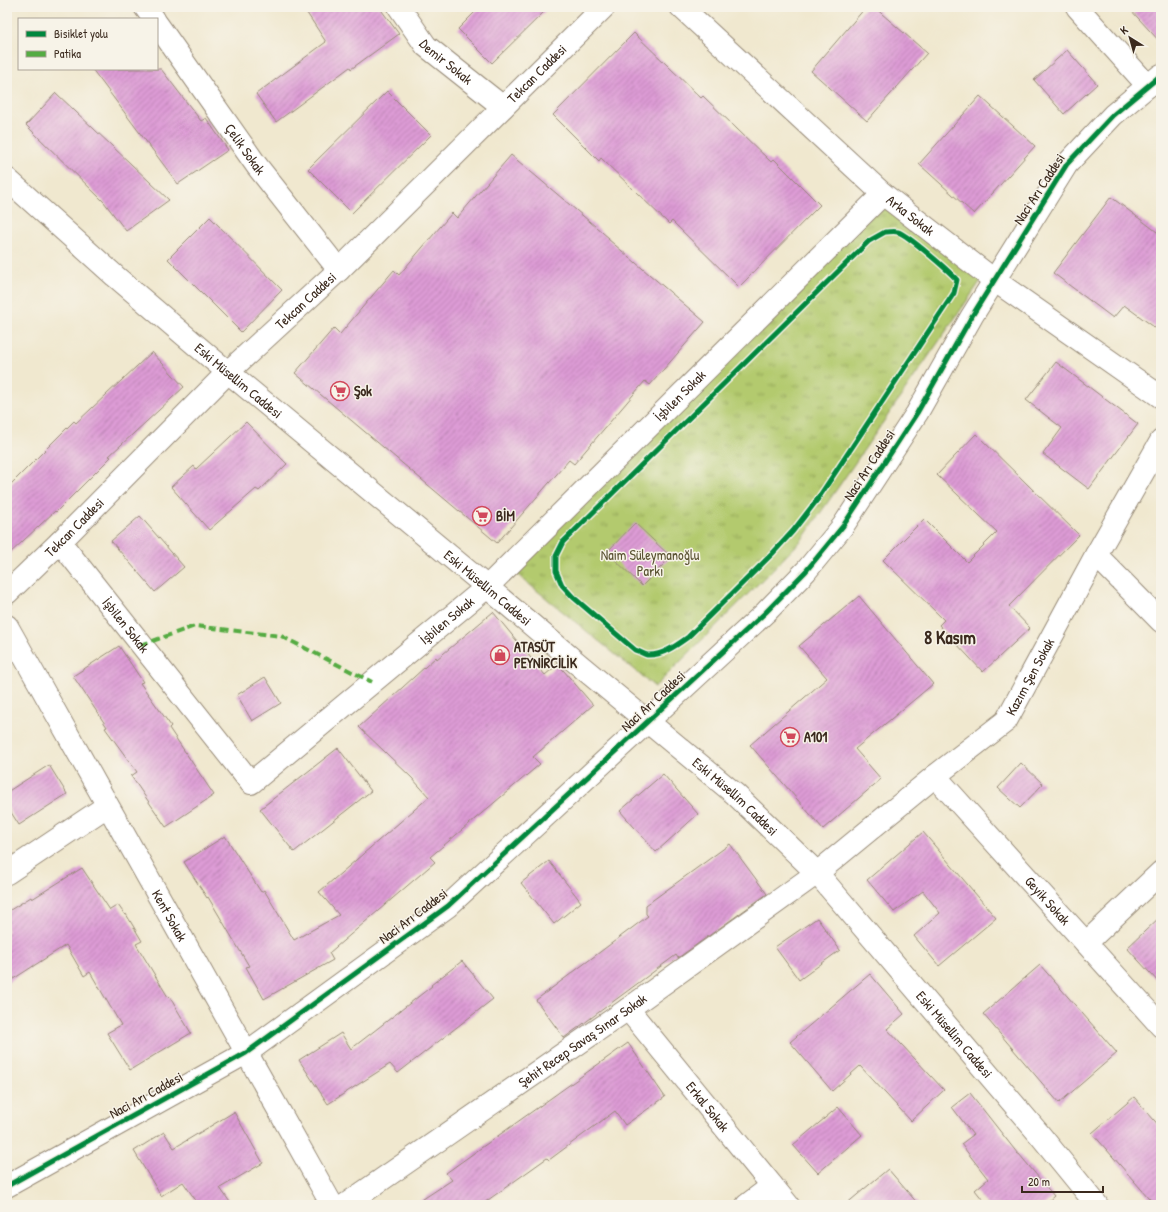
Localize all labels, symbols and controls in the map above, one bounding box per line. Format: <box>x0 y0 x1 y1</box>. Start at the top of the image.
legend <box>18 18 158 70</box>
north arrow <box>1110 18 1150 58</box>
text: K <box>1117 23 1131 37</box>
text: Bisiklet yolu <box>54 25 108 42</box>
street label: Demir Sokak <box>415 36 477 89</box>
street label: Tekcan Caddesi <box>503 40 570 107</box>
text: Patika <box>54 45 81 62</box>
street label: Çelik Sokak <box>221 119 270 178</box>
street label: Naci Arı Caddesi <box>1008 149 1069 228</box>
street label: Arka Sokak <box>883 190 939 240</box>
street label: Tekcan Caddesi <box>271 267 340 333</box>
street label: Eski Müsellim Caddesi <box>191 338 287 422</box>
street label: İşbilen Sokak <box>649 365 710 425</box>
supermarket icon: Şok <box>329 380 351 402</box>
place label: Şok <box>354 381 372 400</box>
street label: Naci Arı Caddesi <box>838 425 899 504</box>
street label: Tekcan Caddesi <box>40 493 108 561</box>
supermarket icon: BİM <box>471 505 493 527</box>
place label: BİM <box>496 506 515 525</box>
street label: Eski Müsellim Caddesi <box>440 545 536 630</box>
park label: Naim Süleymanoğlu Parkı <box>601 545 700 580</box>
street label: İşbilen Sokak <box>415 592 478 648</box>
street label: İşbilen Sokak <box>98 593 154 657</box>
district label: 8 Kasım <box>924 625 976 650</box>
street label: Kazım Şen Sokak <box>1001 634 1058 719</box>
place label: ATASÜT PEYNİRCİLİK <box>514 637 578 672</box>
shop icon: ATASÜT PEYNİRCİLİK <box>489 644 511 666</box>
street label: Naci Arı Caddesi <box>616 666 689 735</box>
supermarket icon: A101 <box>779 726 801 748</box>
place label: A101 <box>804 727 827 746</box>
street label: Eski Müsellim Caddesi <box>689 753 783 840</box>
street label: Geyik Sokak <box>1021 872 1075 929</box>
street label: Naci Arı Caddesi <box>374 883 451 948</box>
street label: Kent Sokak <box>148 886 192 945</box>
street label: Eski Müsellim Caddesi <box>912 987 997 1082</box>
street label: Şehit Recep Savaş Sınar Sokak <box>514 989 650 1091</box>
street label: Naci Arı Caddesi <box>106 1067 186 1123</box>
street label: Erkal Sokak <box>682 1077 734 1135</box>
scale bar <box>1022 1168 1103 1194</box>
text: 20 m <box>1028 1173 1050 1190</box>

